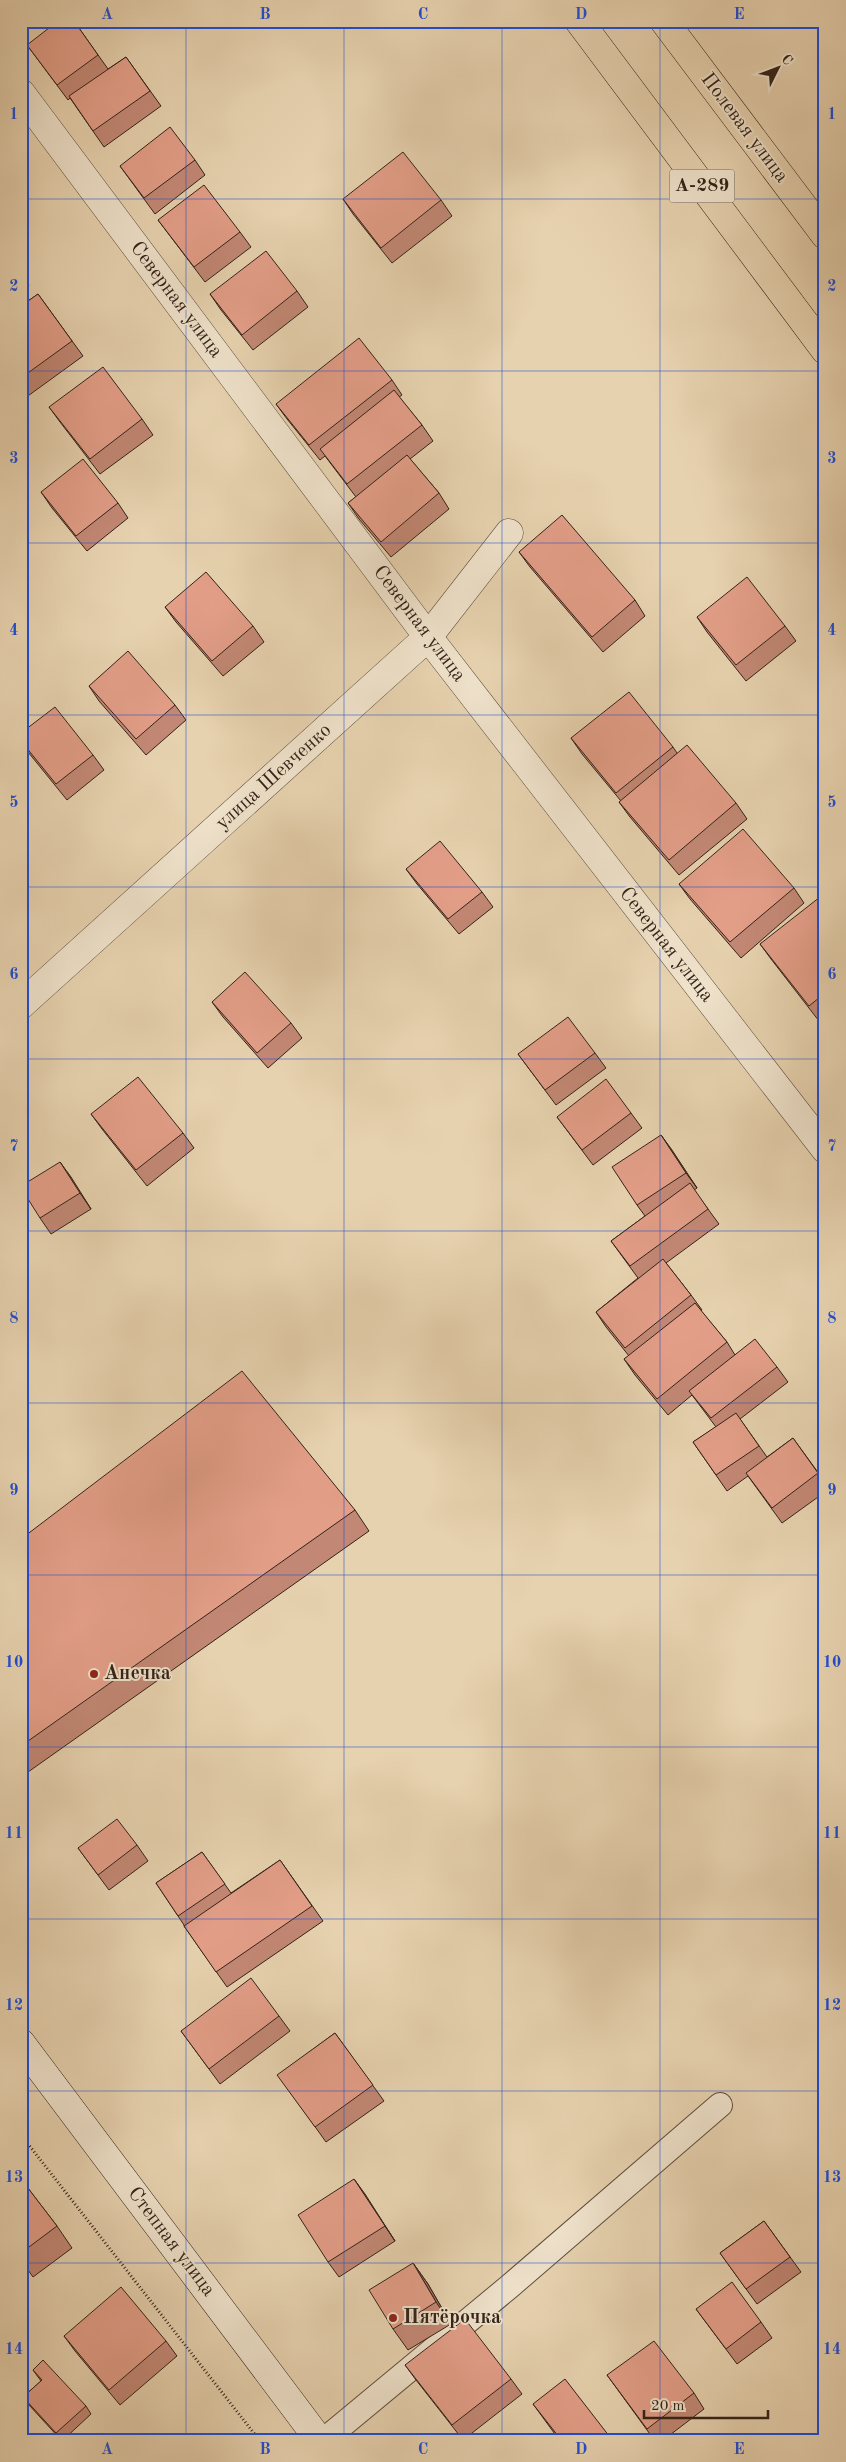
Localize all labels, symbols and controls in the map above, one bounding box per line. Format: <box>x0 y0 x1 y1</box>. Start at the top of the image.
text: A <box>101 7 113 23</box>
text: B <box>259 7 271 23</box>
text: C <box>418 7 428 23</box>
text: D <box>575 7 587 23</box>
text: E <box>733 7 745 23</box>
north arrow <box>754 42 804 92</box>
text: С <box>779 52 795 68</box>
street label: Полевая улица <box>696 69 792 187</box>
text: 1 <box>9 107 19 123</box>
text: 1 <box>827 107 837 123</box>
road number: А-289 <box>670 170 734 202</box>
street label: Северная улица <box>126 238 226 362</box>
text: 2 <box>9 279 19 295</box>
text: 2 <box>827 279 837 295</box>
text: 3 <box>9 451 19 467</box>
text: 3 <box>827 451 837 467</box>
street label: Северная улица <box>369 562 469 686</box>
text: 4 <box>9 623 19 639</box>
text: 4 <box>827 623 837 639</box>
street label: улица Шевченко <box>212 720 336 834</box>
text: 5 <box>9 795 19 811</box>
text: 5 <box>827 795 837 811</box>
street label: Северная улица <box>615 884 717 1006</box>
text: 6 <box>9 967 19 983</box>
text: 6 <box>827 967 837 983</box>
text: 7 <box>9 1139 19 1155</box>
text: 7 <box>827 1139 837 1155</box>
text: 8 <box>9 1311 19 1327</box>
text: 8 <box>827 1311 837 1327</box>
text: 9 <box>9 1483 19 1499</box>
text: 9 <box>827 1483 837 1499</box>
text: 10 <box>5 1655 23 1671</box>
text: 10 <box>823 1655 841 1671</box>
place label: Анечка <box>104 1664 171 1684</box>
marker: Анечка <box>88 1668 100 1680</box>
text: 11 <box>5 1826 23 1842</box>
text: 11 <box>823 1826 841 1842</box>
text: 12 <box>5 1998 23 2014</box>
text: 12 <box>823 1998 841 2014</box>
text: 13 <box>5 2170 23 2186</box>
text: 13 <box>823 2170 841 2186</box>
street label: Степная улица <box>124 2184 218 2300</box>
place label: Пятёрочка <box>403 2308 501 2328</box>
marker: Пятёрочка <box>387 2312 399 2324</box>
text: 14 <box>5 2342 23 2358</box>
text: 14 <box>823 2342 841 2358</box>
scale bar <box>644 2387 767 2419</box>
text: 20 m <box>651 2399 685 2414</box>
text: A <box>101 2442 113 2458</box>
text: B <box>259 2442 271 2458</box>
text: C <box>418 2442 428 2458</box>
text: D <box>575 2442 587 2458</box>
text: E <box>733 2442 745 2458</box>

